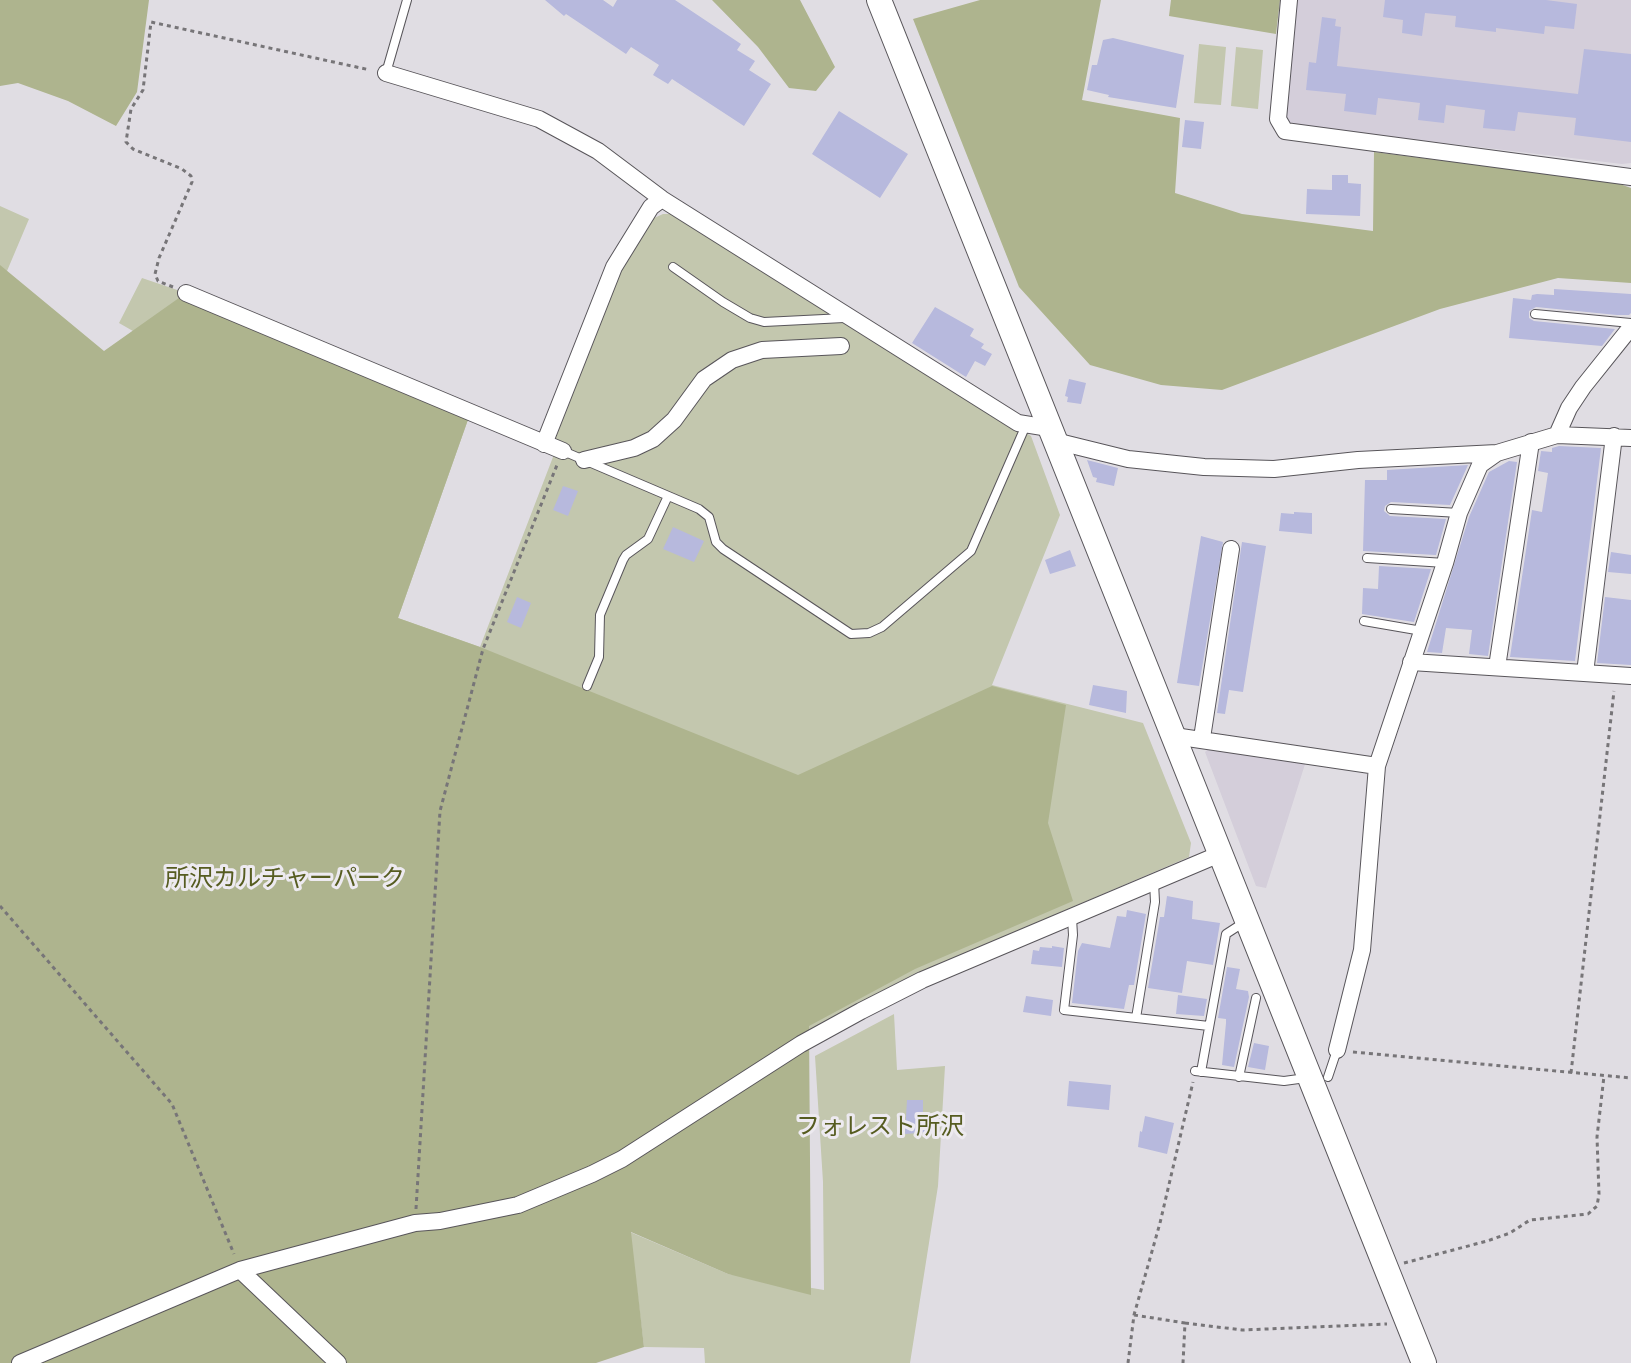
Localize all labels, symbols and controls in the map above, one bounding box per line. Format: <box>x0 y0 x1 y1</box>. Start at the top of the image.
park label: 所沢カルチャーパーク <box>165 866 405 894</box>
park label: フォレスト所沢 <box>796 1114 964 1142</box>

